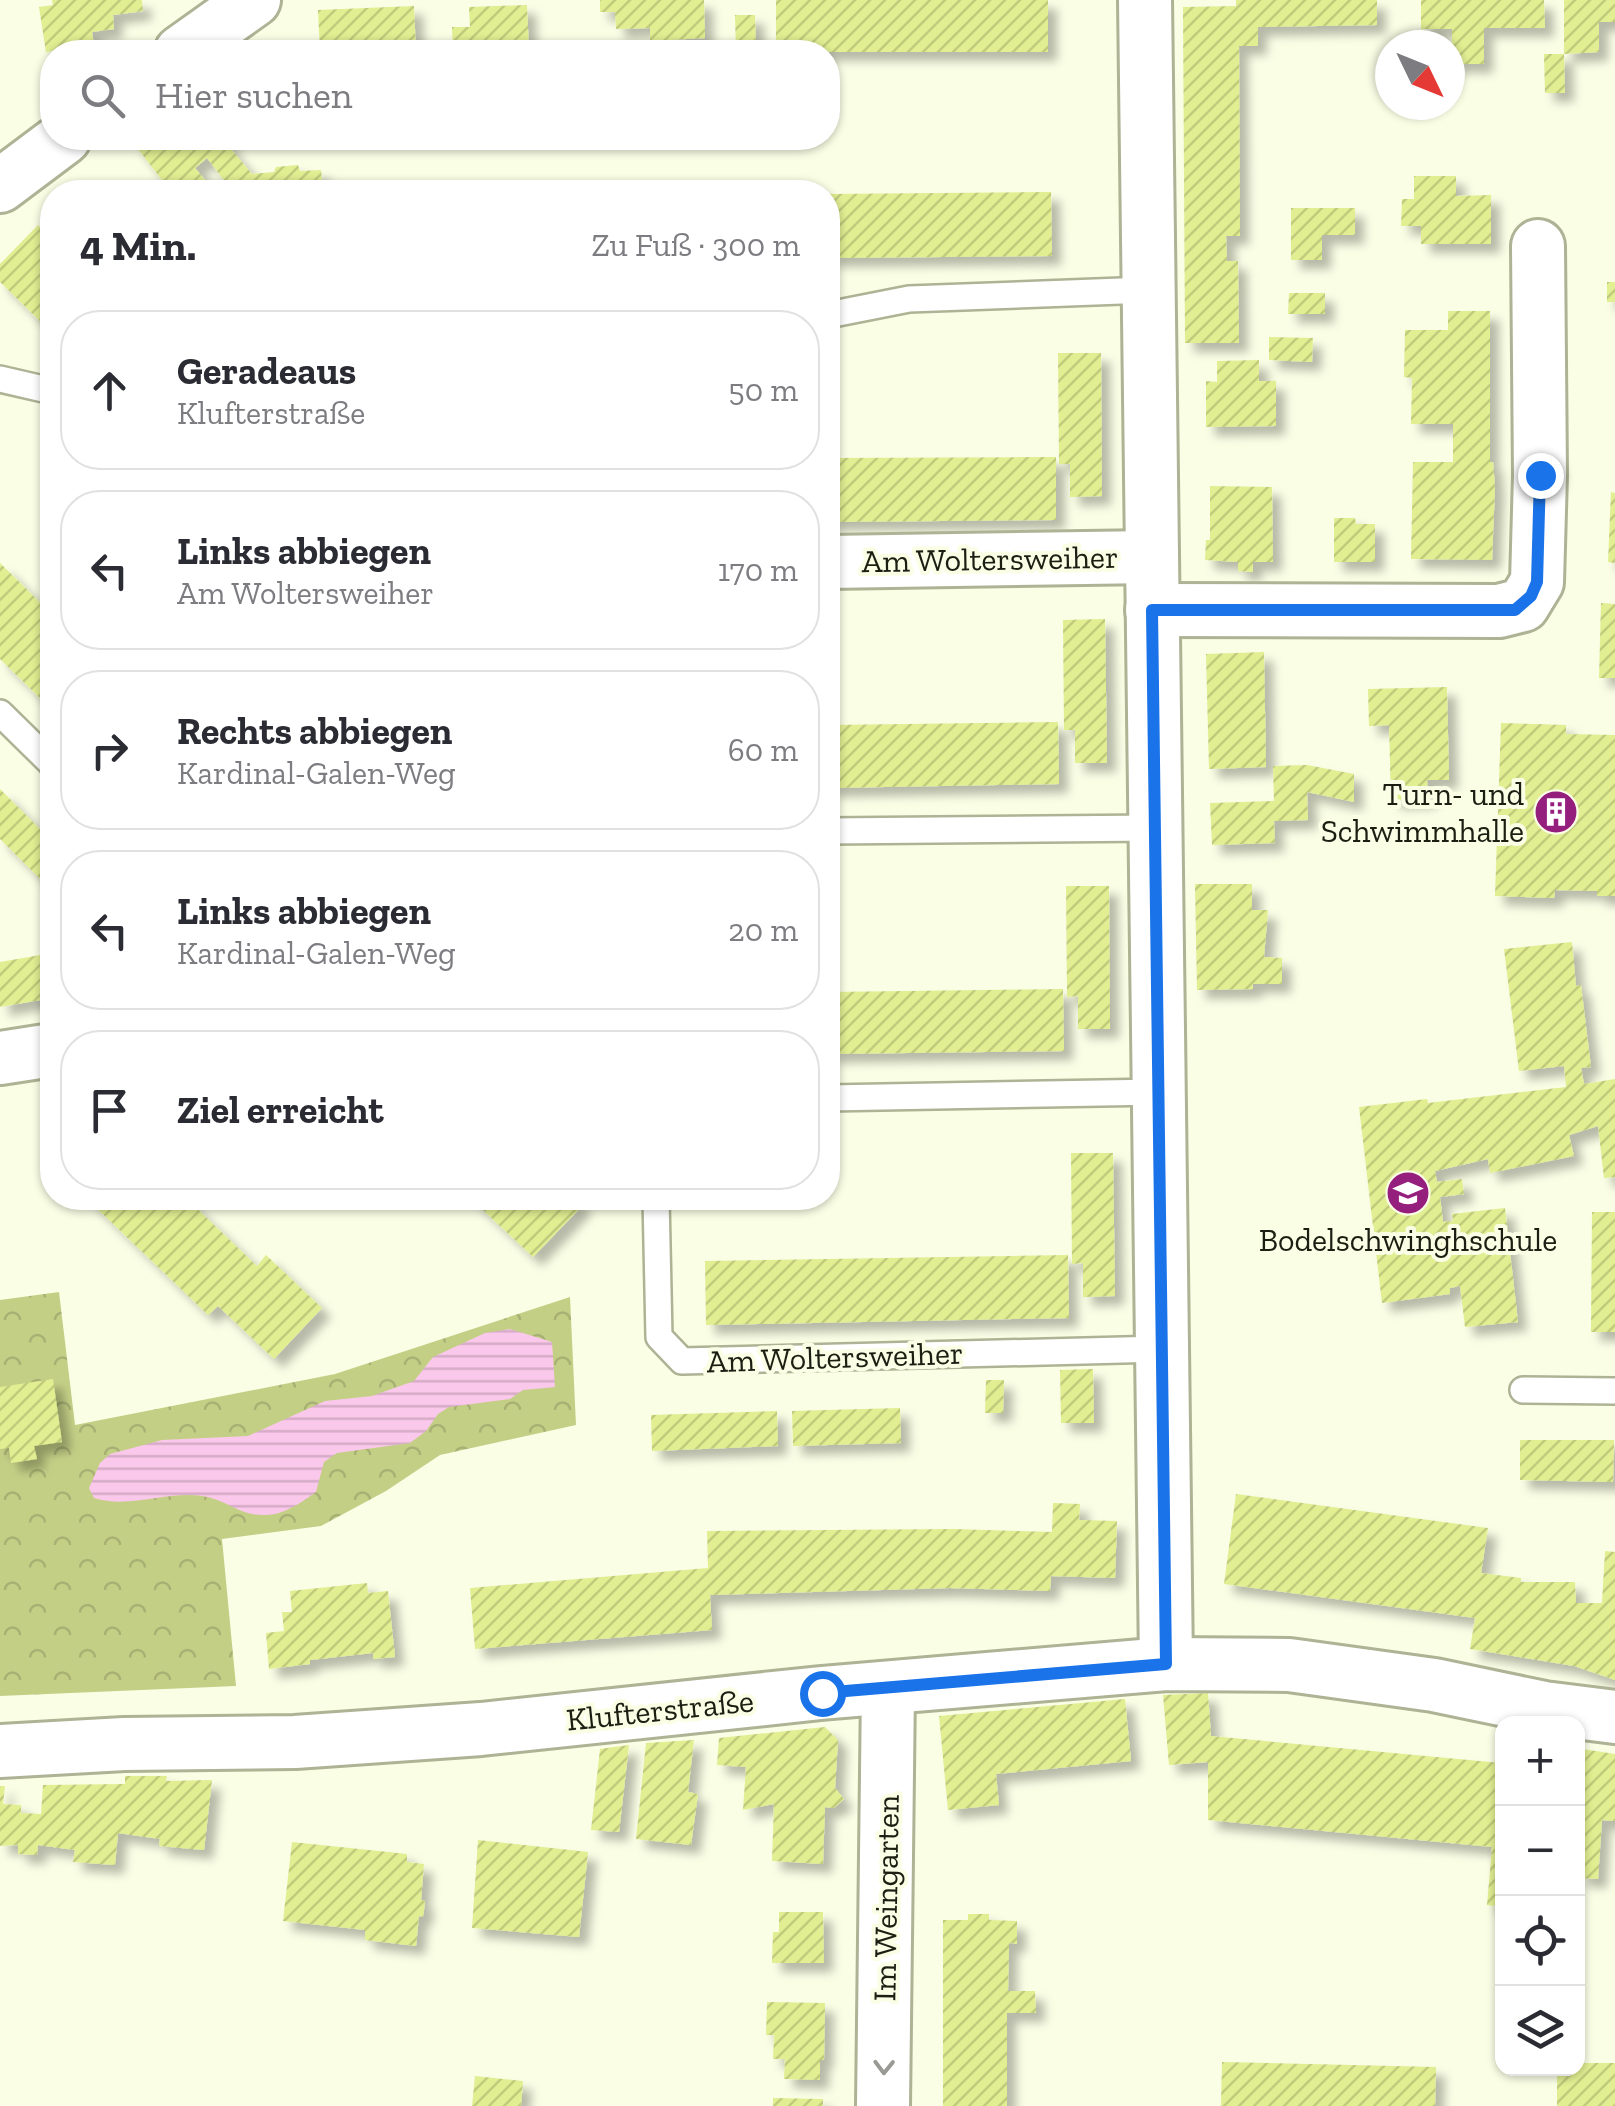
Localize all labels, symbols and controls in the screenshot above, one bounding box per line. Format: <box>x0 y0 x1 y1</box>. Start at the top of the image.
north arrow <box>1375 30 1465 120</box>
search box <box>40 40 840 150</box>
icon: search <box>75 68 130 123</box>
text: Hier suchen <box>155 72 353 118</box>
text: 4 Min. <box>80 220 196 271</box>
text: Zu Fuß · 300 m <box>592 226 800 264</box>
text: Geradeaus <box>177 348 356 394</box>
icon: ahead <box>82 363 137 418</box>
text: 50 m <box>728 371 798 409</box>
text: Klufterstraße <box>177 394 365 432</box>
route end <box>1518 453 1564 499</box>
text: Links abbiegen <box>177 528 431 574</box>
street label: Am Woltersweiher <box>861 538 1119 580</box>
icon: left <box>82 543 137 598</box>
text: 170 m <box>718 551 798 589</box>
text: Am Woltersweiher <box>177 574 434 612</box>
text: Rechts abbiegen <box>177 708 452 754</box>
icon: right <box>82 723 137 778</box>
text: 60 m <box>728 731 798 769</box>
text: Kardinal-Galen-Weg <box>177 754 456 792</box>
place label: Turn- und Schwimmhalle <box>1321 775 1524 850</box>
building icon: Turn- und Schwimmhalle <box>1533 789 1579 835</box>
text: Links abbiegen <box>177 888 431 934</box>
icon: left <box>82 903 137 958</box>
text: 20 m <box>728 911 798 949</box>
text: Kardinal-Galen-Weg <box>177 934 456 972</box>
icon: arrive <box>82 1083 137 1138</box>
text: Ziel erreicht <box>177 1087 384 1133</box>
school or university icon: Bodelschwinghschule <box>1385 1170 1431 1216</box>
place label: Bodelschwinghschule <box>1259 1221 1557 1259</box>
street label: Am Woltersweiher <box>706 1334 964 1380</box>
route start <box>800 1671 846 1717</box>
street label: Klufterstraße <box>564 1681 756 1739</box>
map controls <box>1495 1716 1585 2076</box>
button: + <box>1495 1716 1585 1806</box>
street label: Im Weingarten <box>865 1794 907 2002</box>
button: − <box>1495 1806 1585 1896</box>
button: locate <box>1495 1896 1585 1986</box>
button: layers <box>1495 1986 1585 2076</box>
one-way arrow <box>873 2060 895 2075</box>

